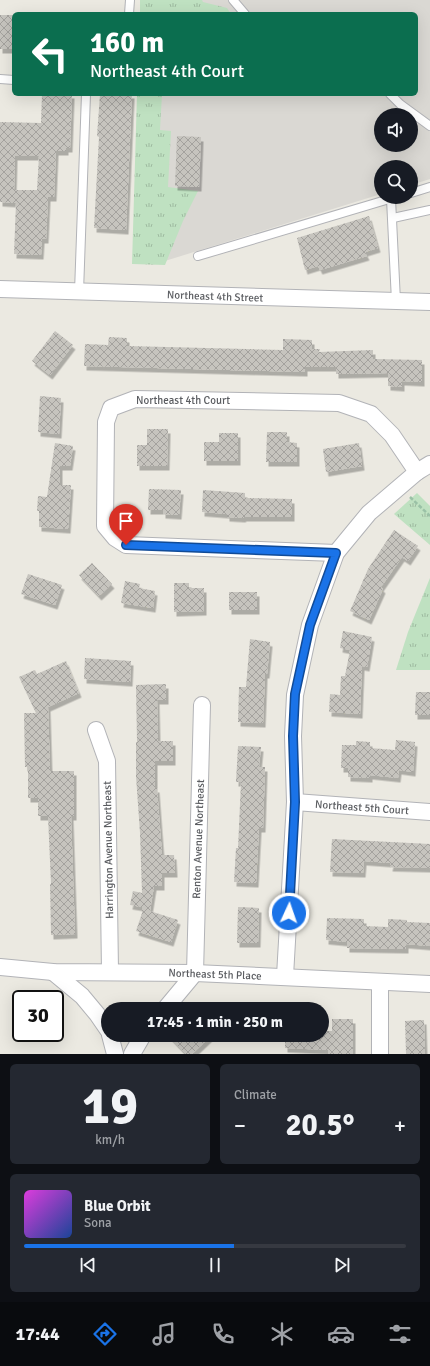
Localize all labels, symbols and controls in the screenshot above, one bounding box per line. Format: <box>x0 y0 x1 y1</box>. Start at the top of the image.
text: 160 m <box>90 26 164 60</box>
icon: left <box>24 28 76 80</box>
text: Northeast 4th Court <box>90 60 244 82</box>
map controls <box>374 108 418 204</box>
button: sound <box>374 108 418 152</box>
button: search <box>374 160 418 204</box>
street label: Northeast 4th Street <box>167 288 263 305</box>
street label: Northeast 4th Court <box>136 394 230 407</box>
pin <box>109 504 143 545</box>
icon: arrive <box>115 510 137 532</box>
street label: Renton Avenue Northeast <box>190 779 207 899</box>
street label: Harrington Avenue Northeast <box>101 781 116 919</box>
street label: Northeast 5th Court <box>315 798 409 817</box>
position arrow <box>268 892 310 934</box>
street label: Northeast 5th Place <box>168 966 262 983</box>
speed limit sign: 30 <box>12 990 64 1042</box>
text: 17:45 · 1 min · 250 m <box>147 1013 283 1031</box>
text: 19 <box>82 1074 138 1138</box>
text: Climate <box>234 1087 277 1103</box>
text: 20.5° <box>285 1107 355 1144</box>
text: − <box>234 1112 246 1139</box>
text: + <box>394 1112 406 1139</box>
text: km/h <box>95 1132 125 1148</box>
text: Blue Orbit <box>84 1197 151 1215</box>
text: Sona <box>84 1215 112 1231</box>
icon: previous <box>77 1254 99 1276</box>
icon: pause <box>204 1254 226 1276</box>
icon: next <box>331 1254 353 1276</box>
icon: directions <box>91 1320 119 1348</box>
icon: music <box>150 1320 178 1348</box>
icon: phone <box>209 1320 237 1348</box>
icon: climate <box>268 1320 296 1348</box>
icon: car <box>327 1320 355 1348</box>
icon: filters <box>386 1320 414 1348</box>
text: 17:44 <box>16 1323 60 1345</box>

